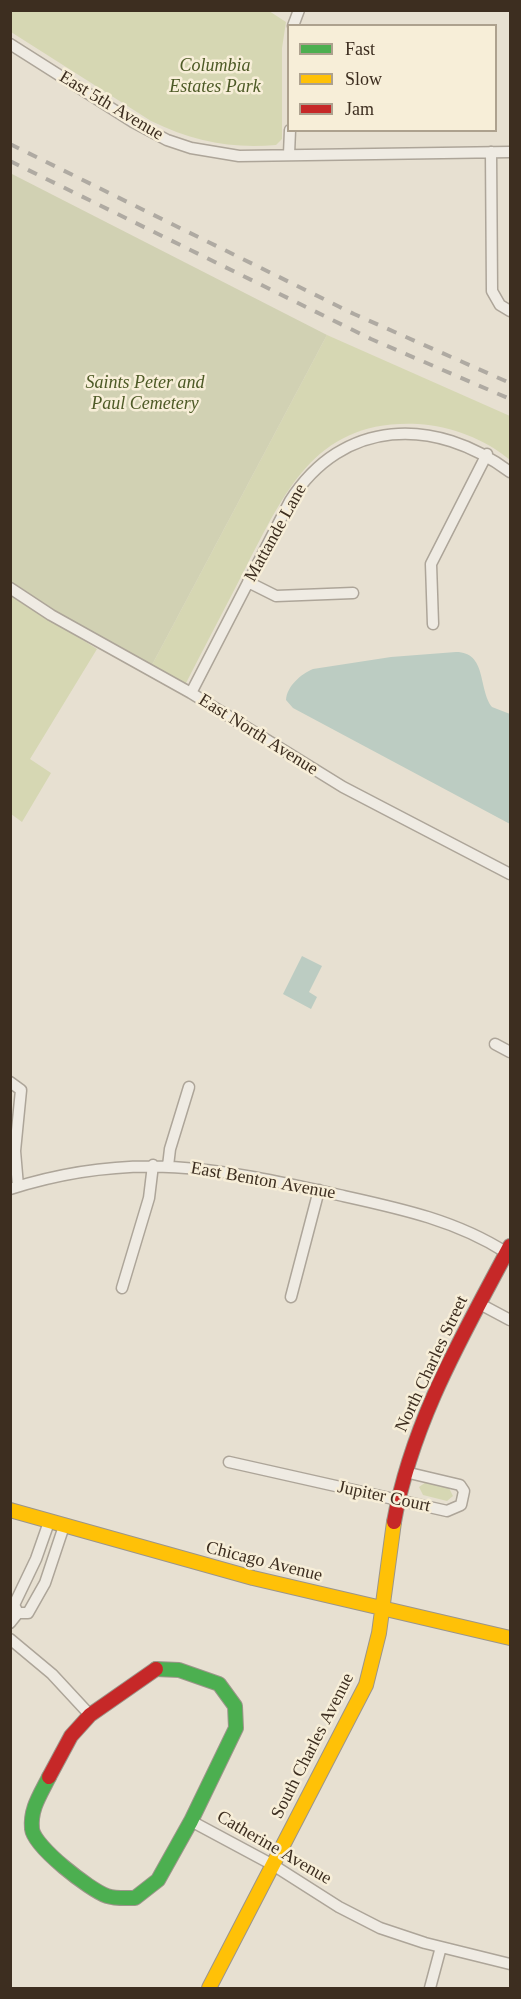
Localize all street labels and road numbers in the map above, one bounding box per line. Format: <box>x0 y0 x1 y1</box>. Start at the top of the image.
street label: East 5th Avenue <box>55 66 167 146</box>
street label: Mattande Lane <box>240 480 312 586</box>
street label: East North Avenue <box>194 690 322 780</box>
street label: East Benton Avenue <box>189 1158 337 1204</box>
street label: North Charles Street <box>391 1292 473 1436</box>
street label: Jupiter Court <box>336 1477 432 1517</box>
street label: Chicago Avenue <box>204 1537 324 1587</box>
street label: South Charles Avenue <box>267 1670 359 1822</box>
street label: Catherine Avenue <box>213 1806 335 1890</box>

